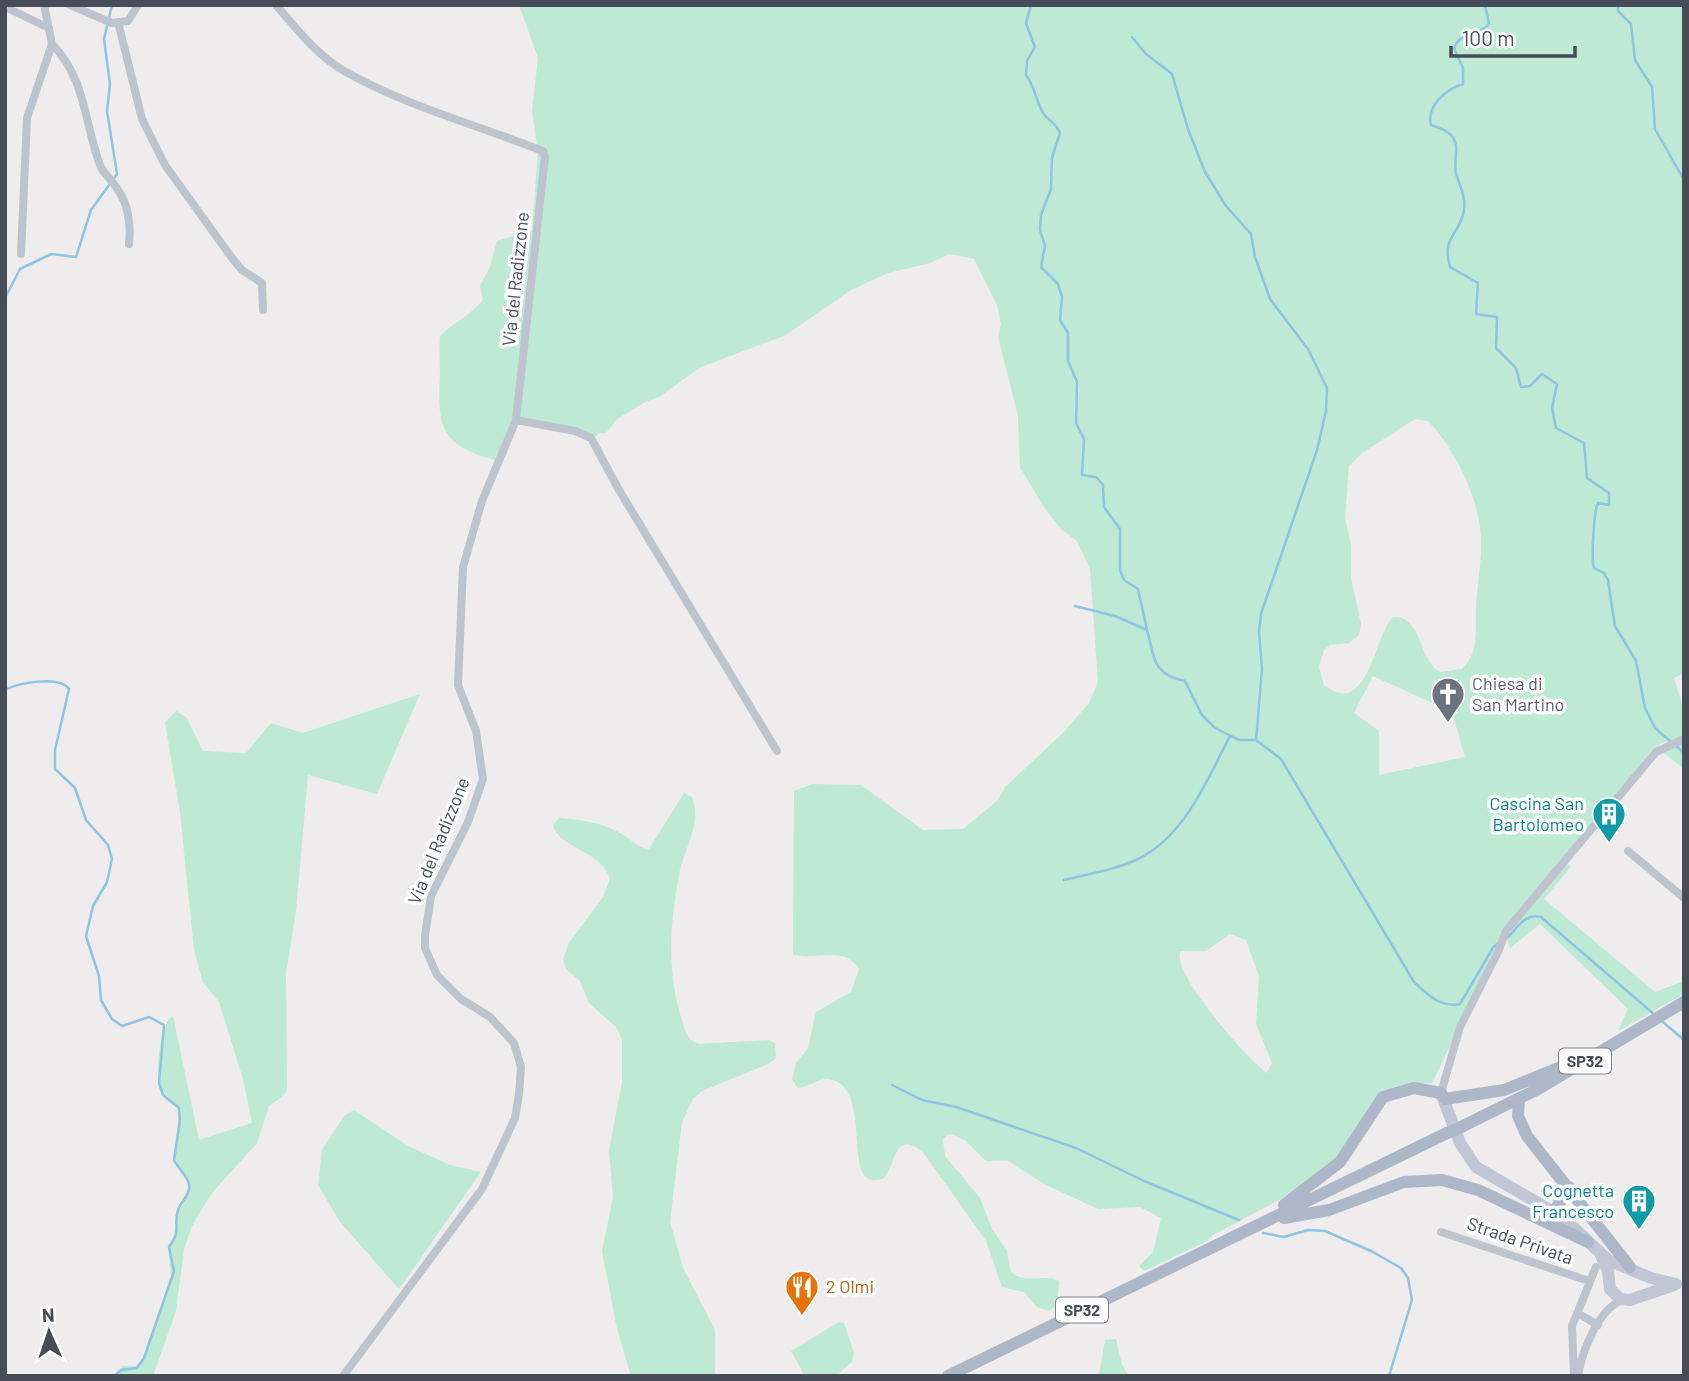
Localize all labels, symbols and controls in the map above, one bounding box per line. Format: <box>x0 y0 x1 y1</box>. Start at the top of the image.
scale bar <box>1451 14 1575 58</box>
text: 100 m <box>1462 25 1515 50</box>
street label: Via del Radizzone <box>497 211 533 347</box>
place label: Chiesa di San Martino <box>1472 672 1564 715</box>
church icon: Chiesa di San Martino <box>1429 675 1467 724</box>
street label: Via del Radizzone <box>403 774 474 907</box>
place label: Cascina San Bartolomeo <box>1490 792 1584 835</box>
building icon: Cascina San Bartolomeo <box>1590 795 1628 844</box>
road number: SP32 <box>1559 1049 1611 1074</box>
place label: Cognetta Francesco <box>1532 1179 1614 1222</box>
building icon: Cognetta Francesco <box>1620 1182 1658 1231</box>
street label: Strada Privata <box>1465 1212 1576 1268</box>
restaurant icon: 2 Olmi <box>783 1268 821 1317</box>
place label: 2 Olmi <box>826 1275 874 1297</box>
north arrow <box>14 1297 84 1367</box>
road number: SP32 <box>1056 1298 1108 1322</box>
text: N <box>41 1303 55 1326</box>

